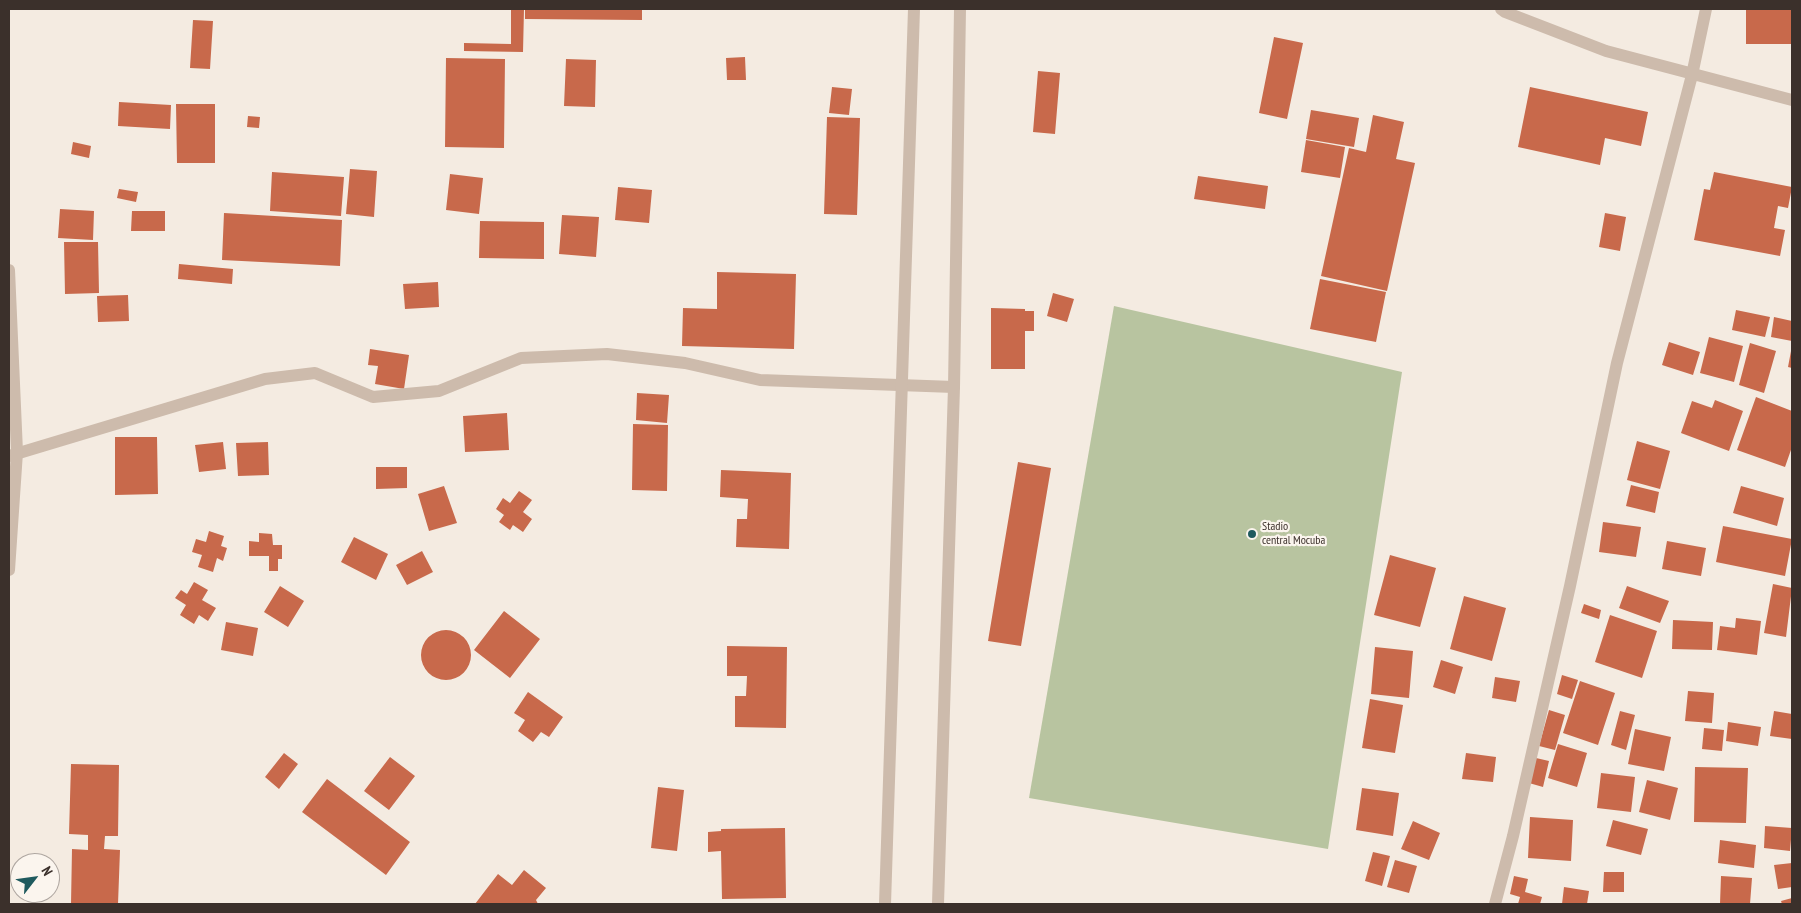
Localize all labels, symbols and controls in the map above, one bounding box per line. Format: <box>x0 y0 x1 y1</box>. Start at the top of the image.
place label: Stadio central Mocuba <box>1262 520 1325 548</box>
marker: Stadio central Mocuba <box>1246 528 1258 540</box>
north arrow <box>10 853 60 903</box>
text: N <box>37 863 57 879</box>

